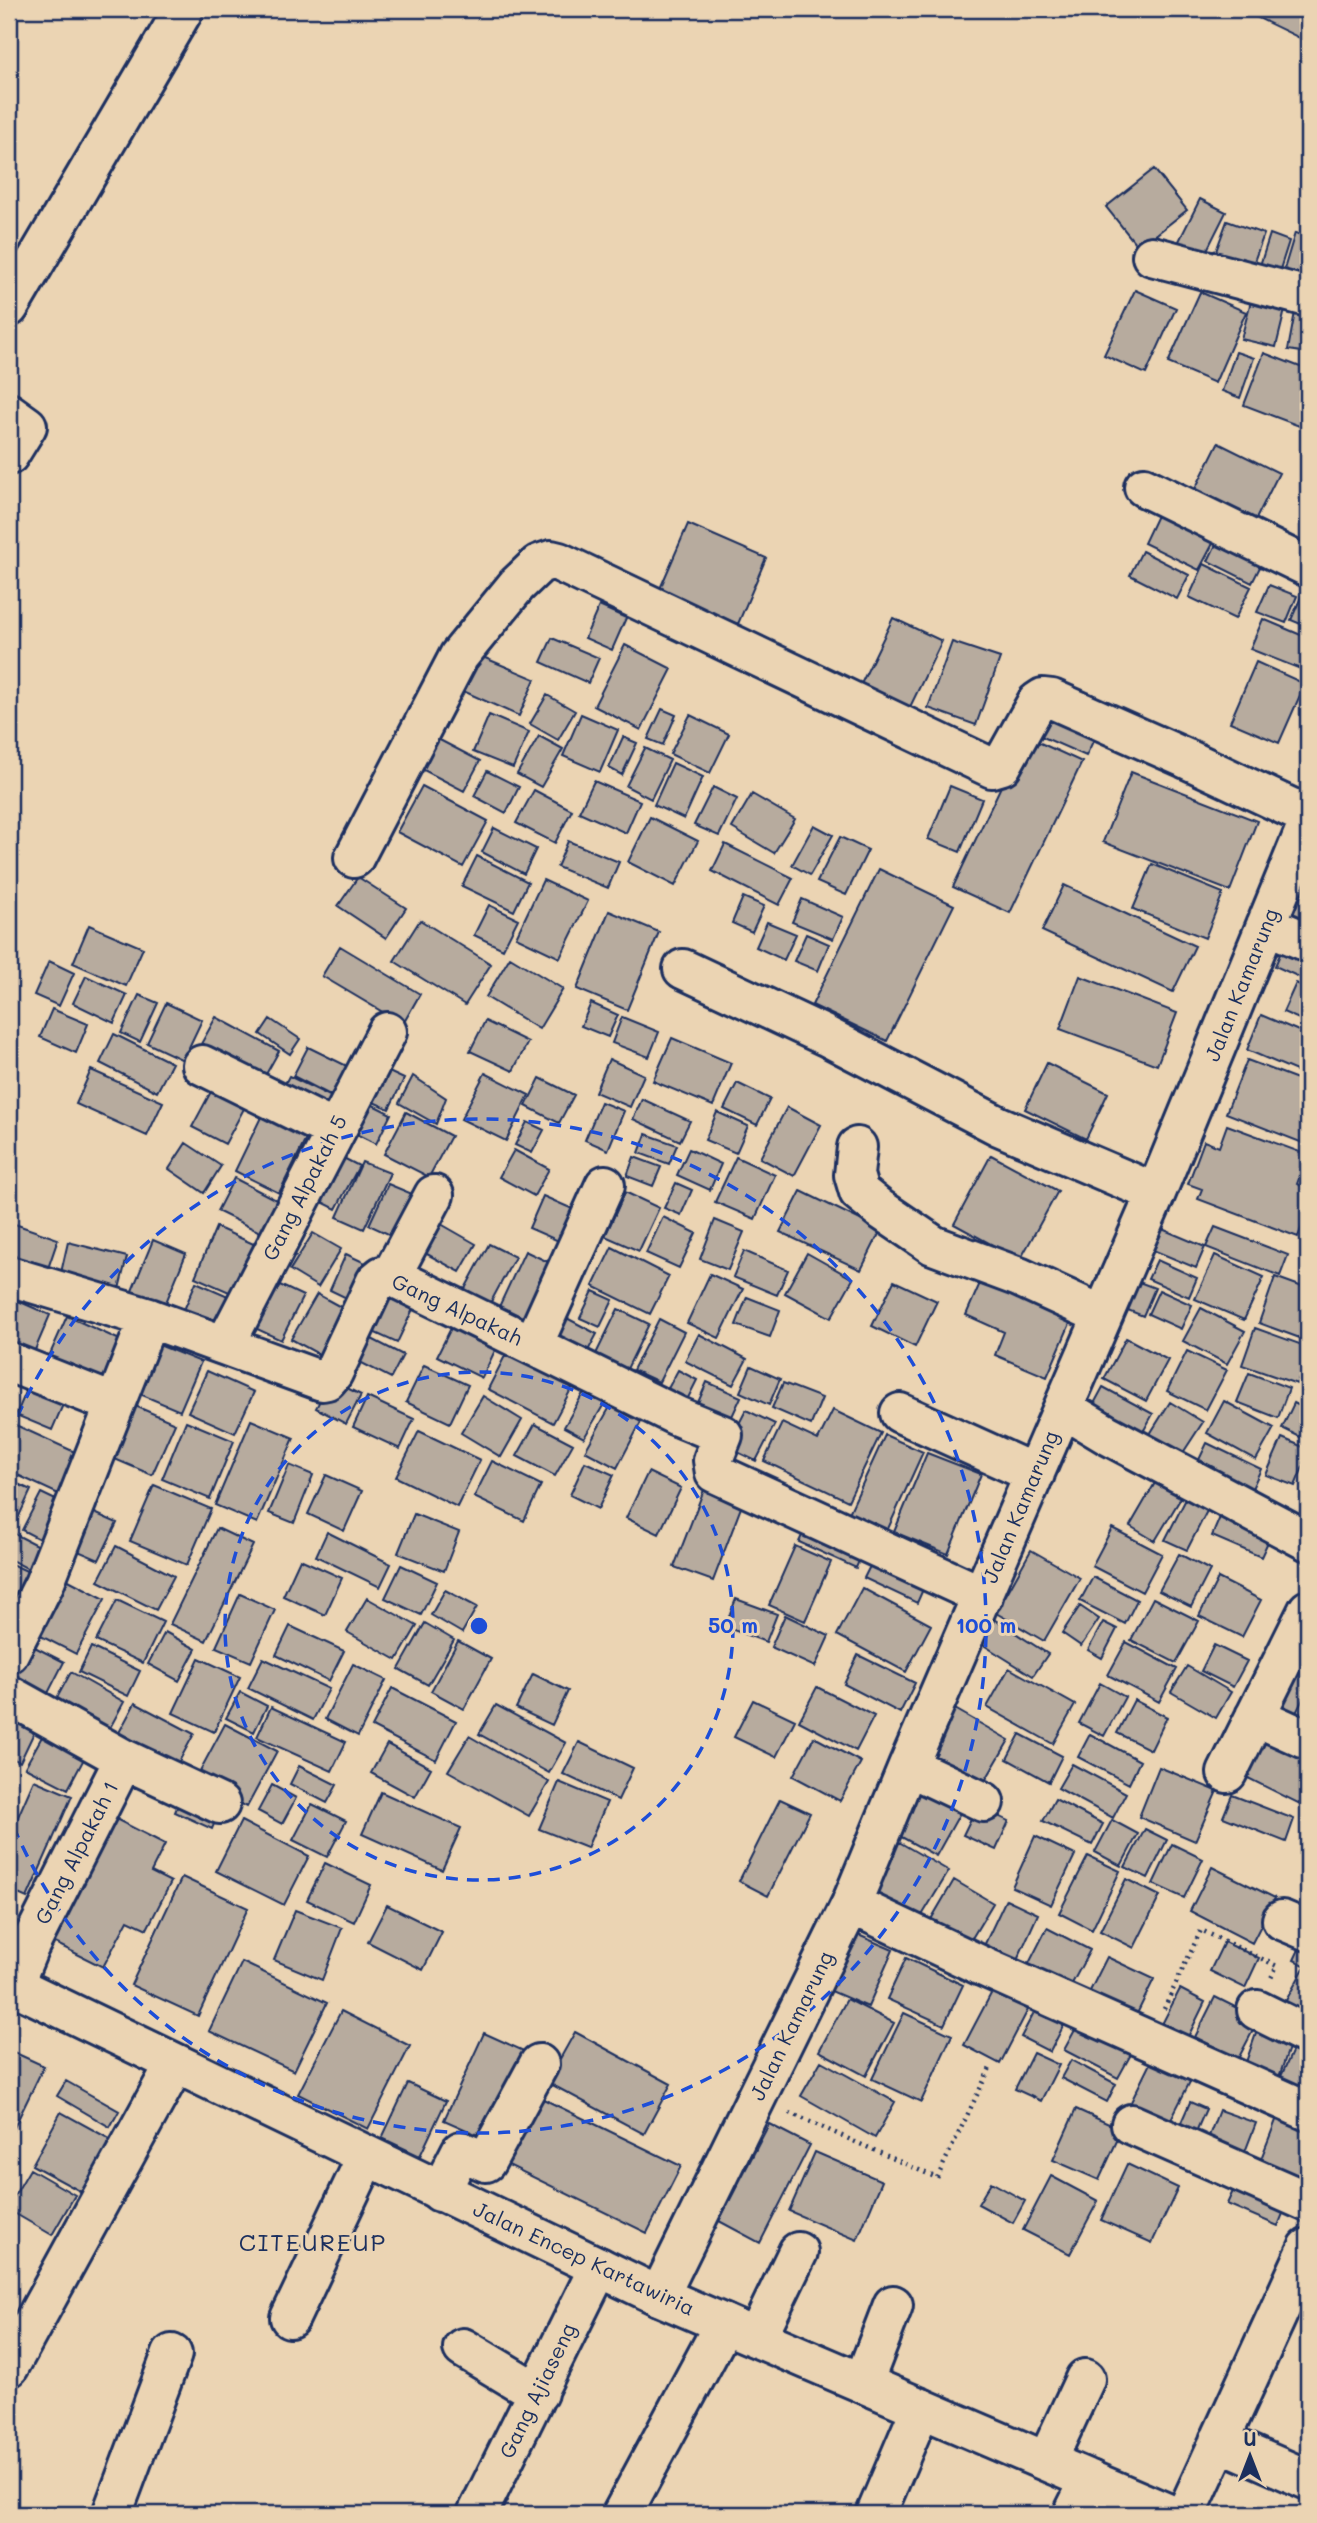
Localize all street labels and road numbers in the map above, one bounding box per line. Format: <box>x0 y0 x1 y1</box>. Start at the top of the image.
street label: Jalan Kamarung <box>1198 904 1284 1065</box>
street label: Gang Alpakah 5 <box>255 1110 352 1265</box>
street label: Gang Alpakah <box>388 1267 527 1351</box>
street label: Jalan Kamarung <box>975 1426 1064 1587</box>
street label: Gang Alpakah 1 <box>28 1776 123 1928</box>
street label: Jalan Kamarung <box>743 1946 838 2104</box>
street label: Jalan Encep Kartawiria <box>469 2194 700 2321</box>
street label: Gang Ajiaseng <box>492 2318 581 2462</box>

